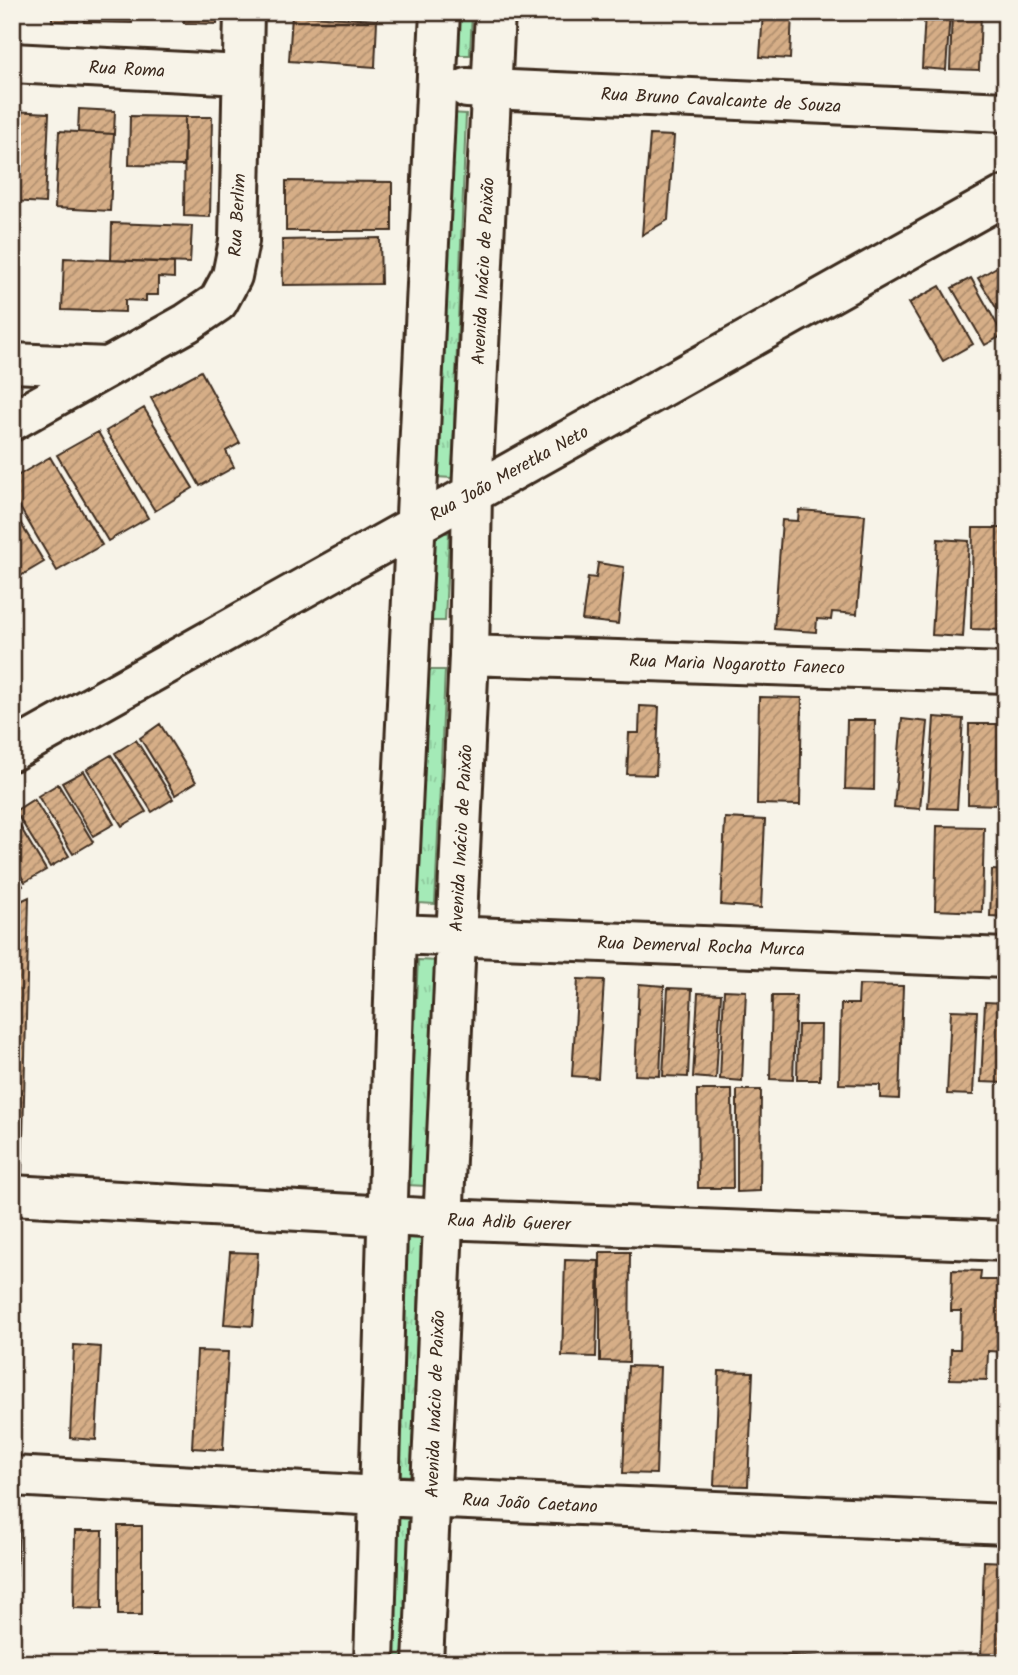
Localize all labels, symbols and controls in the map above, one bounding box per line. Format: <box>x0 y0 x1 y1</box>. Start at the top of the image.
street label: Rua Roma <box>88 54 166 87</box>
street label: Rua Bruno Cavalcante de Souza <box>600 81 842 122</box>
street label: Rua Berlim <box>222 173 255 257</box>
street label: Avenida Inácio de Paixão <box>465 177 504 366</box>
street label: Rua João Meretka Neto <box>425 418 595 530</box>
street label: Rua Maria Nogarotto Faneco <box>629 647 845 684</box>
street label: Avenida Inácio de Paixão <box>443 744 482 933</box>
street label: Rua Demerval Rocha Murca <box>597 929 805 966</box>
street label: Rua Adib Guerer <box>447 1207 572 1240</box>
street label: Avenida Inácio de Paixão <box>419 1310 454 1498</box>
street label: Rua João Caetano <box>461 1486 598 1523</box>

